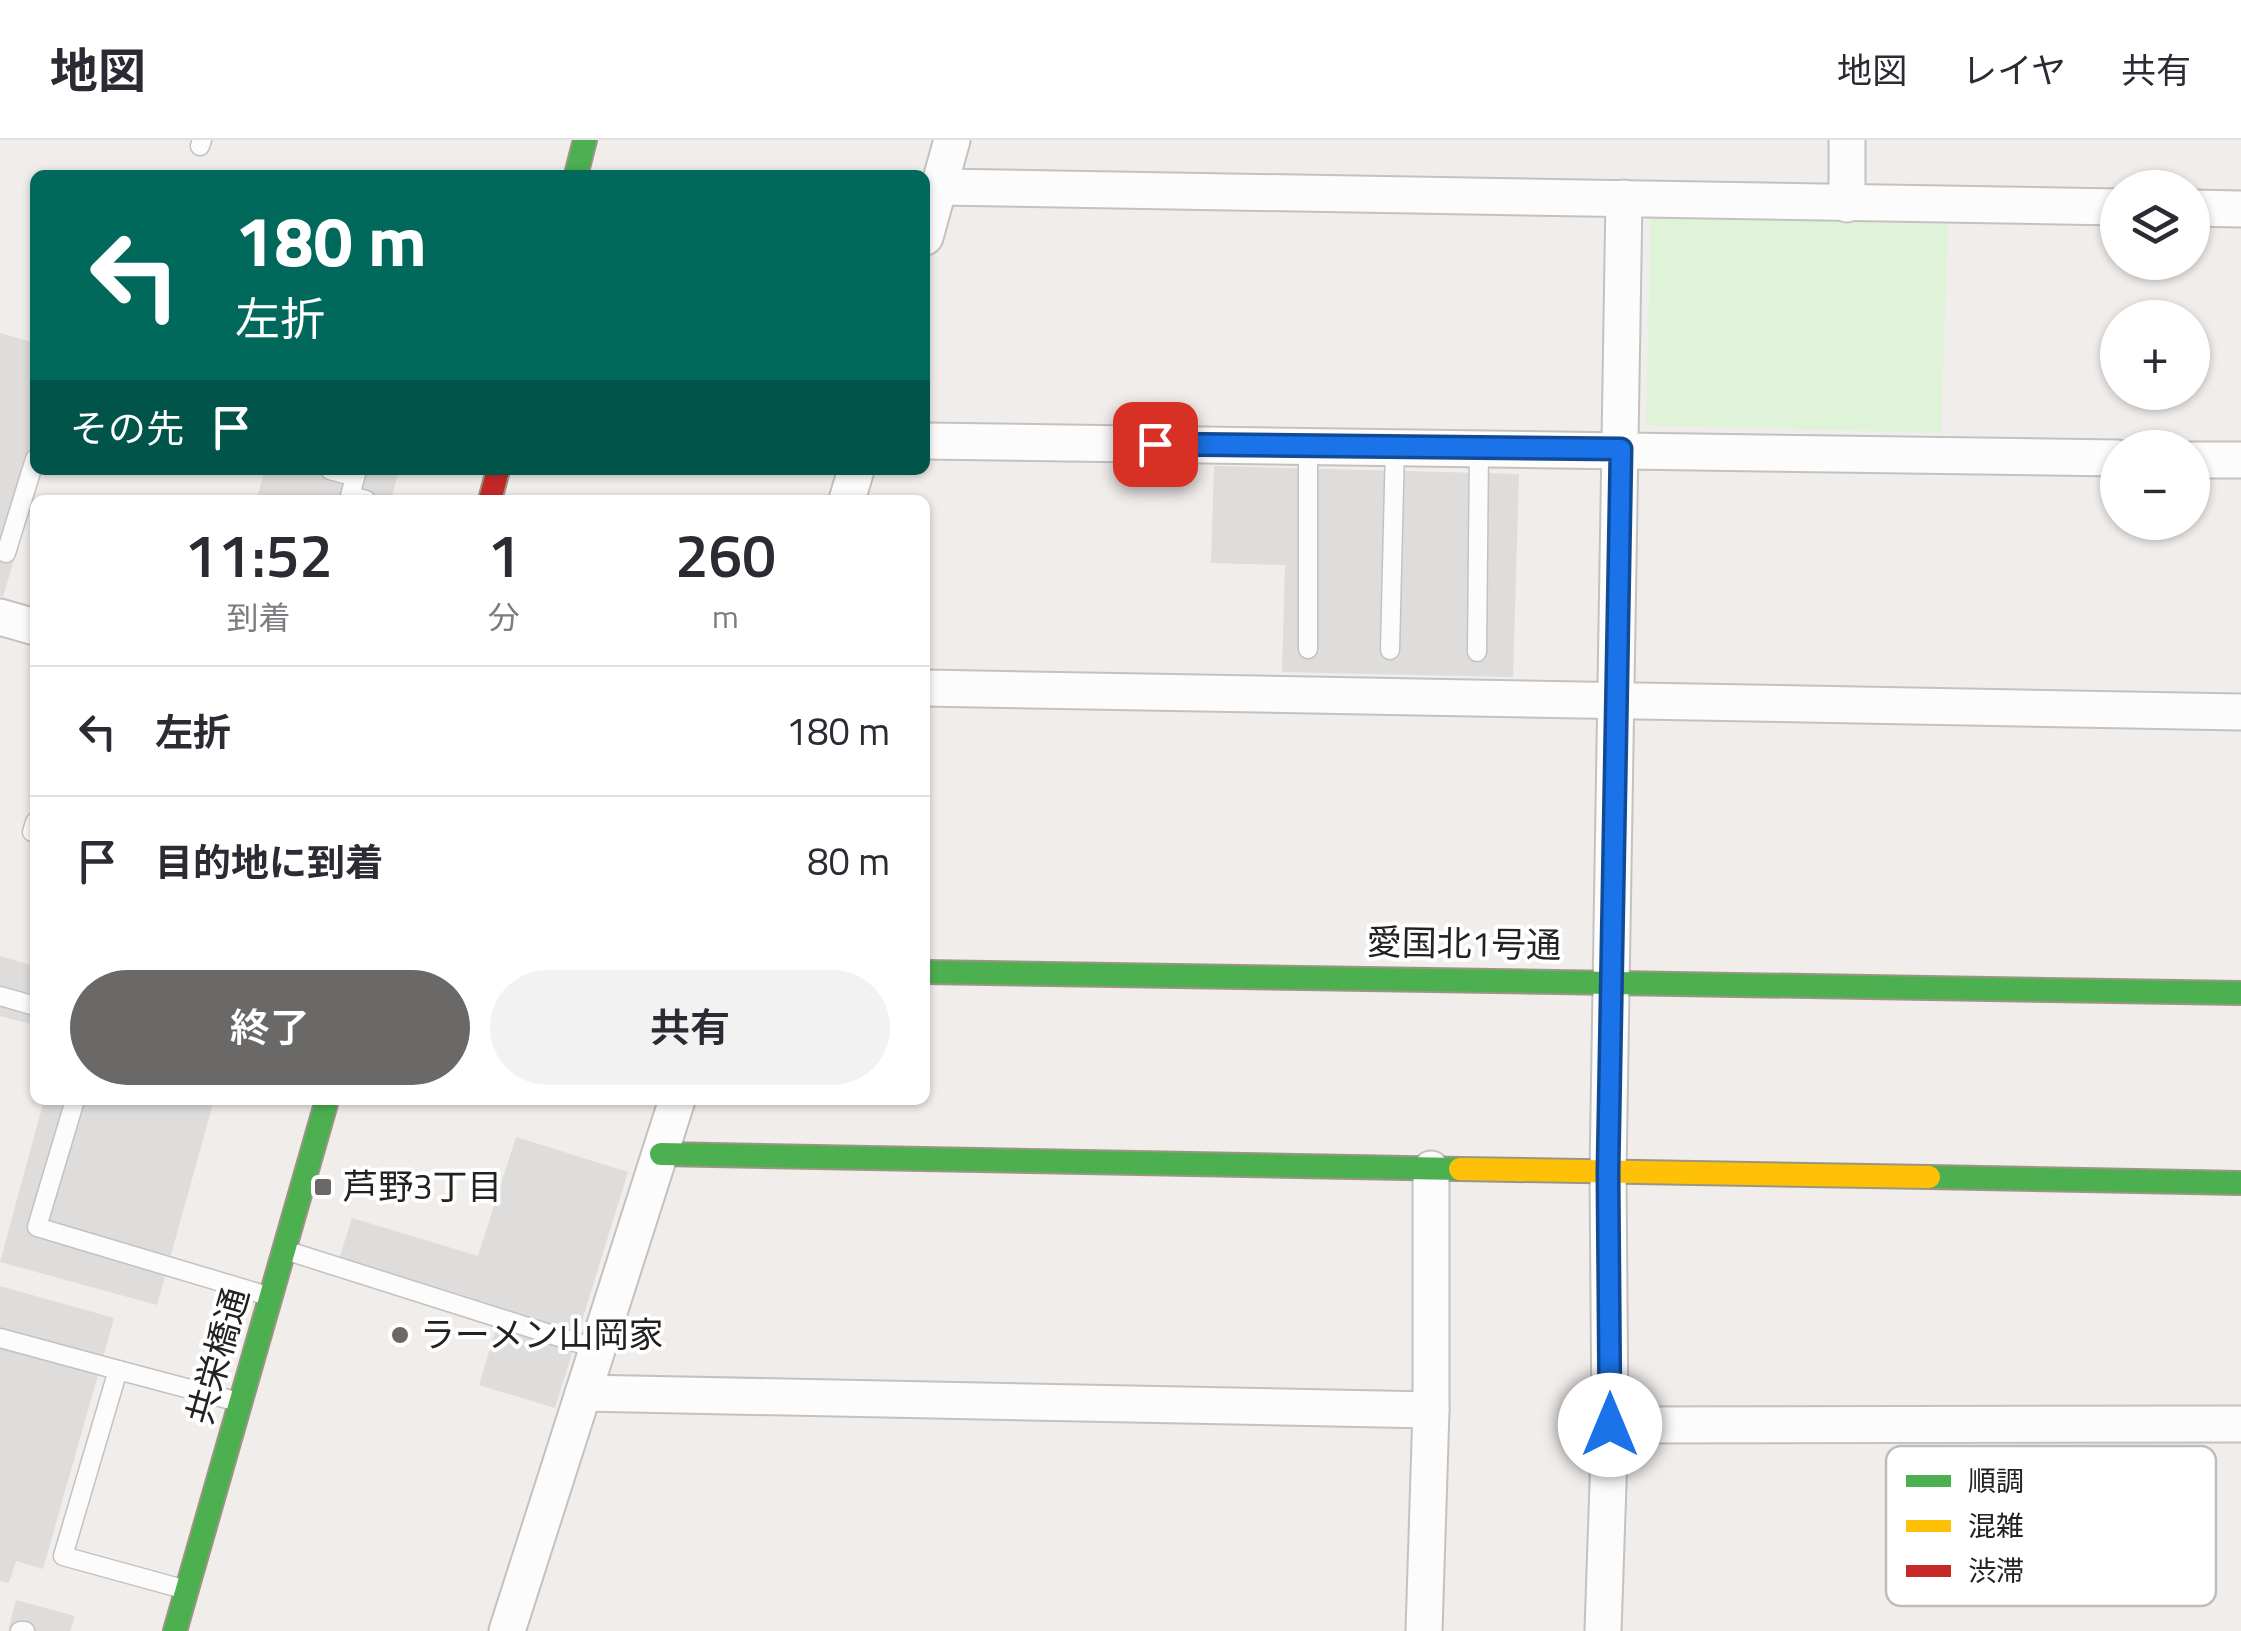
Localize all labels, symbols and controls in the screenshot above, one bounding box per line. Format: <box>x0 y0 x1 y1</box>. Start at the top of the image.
text: 地図 <box>50 34 146 107</box>
text: 地図 <box>1837 43 1907 97</box>
text: レイヤ <box>1962 43 2066 97</box>
text: 共有 <box>2121 43 2191 97</box>
map controls <box>2100 170 2210 540</box>
button: layers <box>2100 170 2210 280</box>
text: 180 m <box>235 187 427 293</box>
icon: left <box>70 210 200 340</box>
text: 左折 <box>235 284 325 352</box>
button: + <box>2100 300 2210 410</box>
text: その先 <box>70 399 184 457</box>
icon: arrive <box>204 400 259 455</box>
pin <box>1113 402 1198 487</box>
icon: arrive <box>1128 417 1183 472</box>
button: − <box>2100 430 2210 540</box>
text: 11:52 <box>184 509 333 600</box>
text: 1 <box>487 509 521 600</box>
text: 260 <box>675 509 776 600</box>
text: m <box>712 592 739 640</box>
text: 到着 <box>227 593 291 641</box>
text: 分 <box>488 593 520 641</box>
text: 180 m <box>786 702 890 760</box>
text: 左折 <box>155 703 231 761</box>
icon: left <box>70 704 125 759</box>
text: 80 m <box>807 832 890 890</box>
text: 目的地に到着 <box>155 833 383 891</box>
icon: arrive <box>70 834 125 889</box>
street label: 愛国北1号通 <box>1366 914 1562 972</box>
button: 終了 <box>70 970 470 1085</box>
button: 共有 <box>490 970 890 1085</box>
place label: 芦野3丁目 <box>343 1159 503 1213</box>
marker: 芦野3丁目 <box>312 1176 334 1198</box>
street label: 共栄橋通 <box>172 1281 262 1430</box>
place label: ラーメン山岡家 <box>420 1307 664 1361</box>
marker: ラーメン山岡家 <box>389 1324 411 1346</box>
position arrow <box>1558 1373 1662 1477</box>
legend <box>1886 1446 2216 1606</box>
text: 順調 <box>1968 1459 2024 1502</box>
text: 混雑 <box>1968 1504 2024 1547</box>
text: 渋滞 <box>1968 1549 2024 1592</box>

